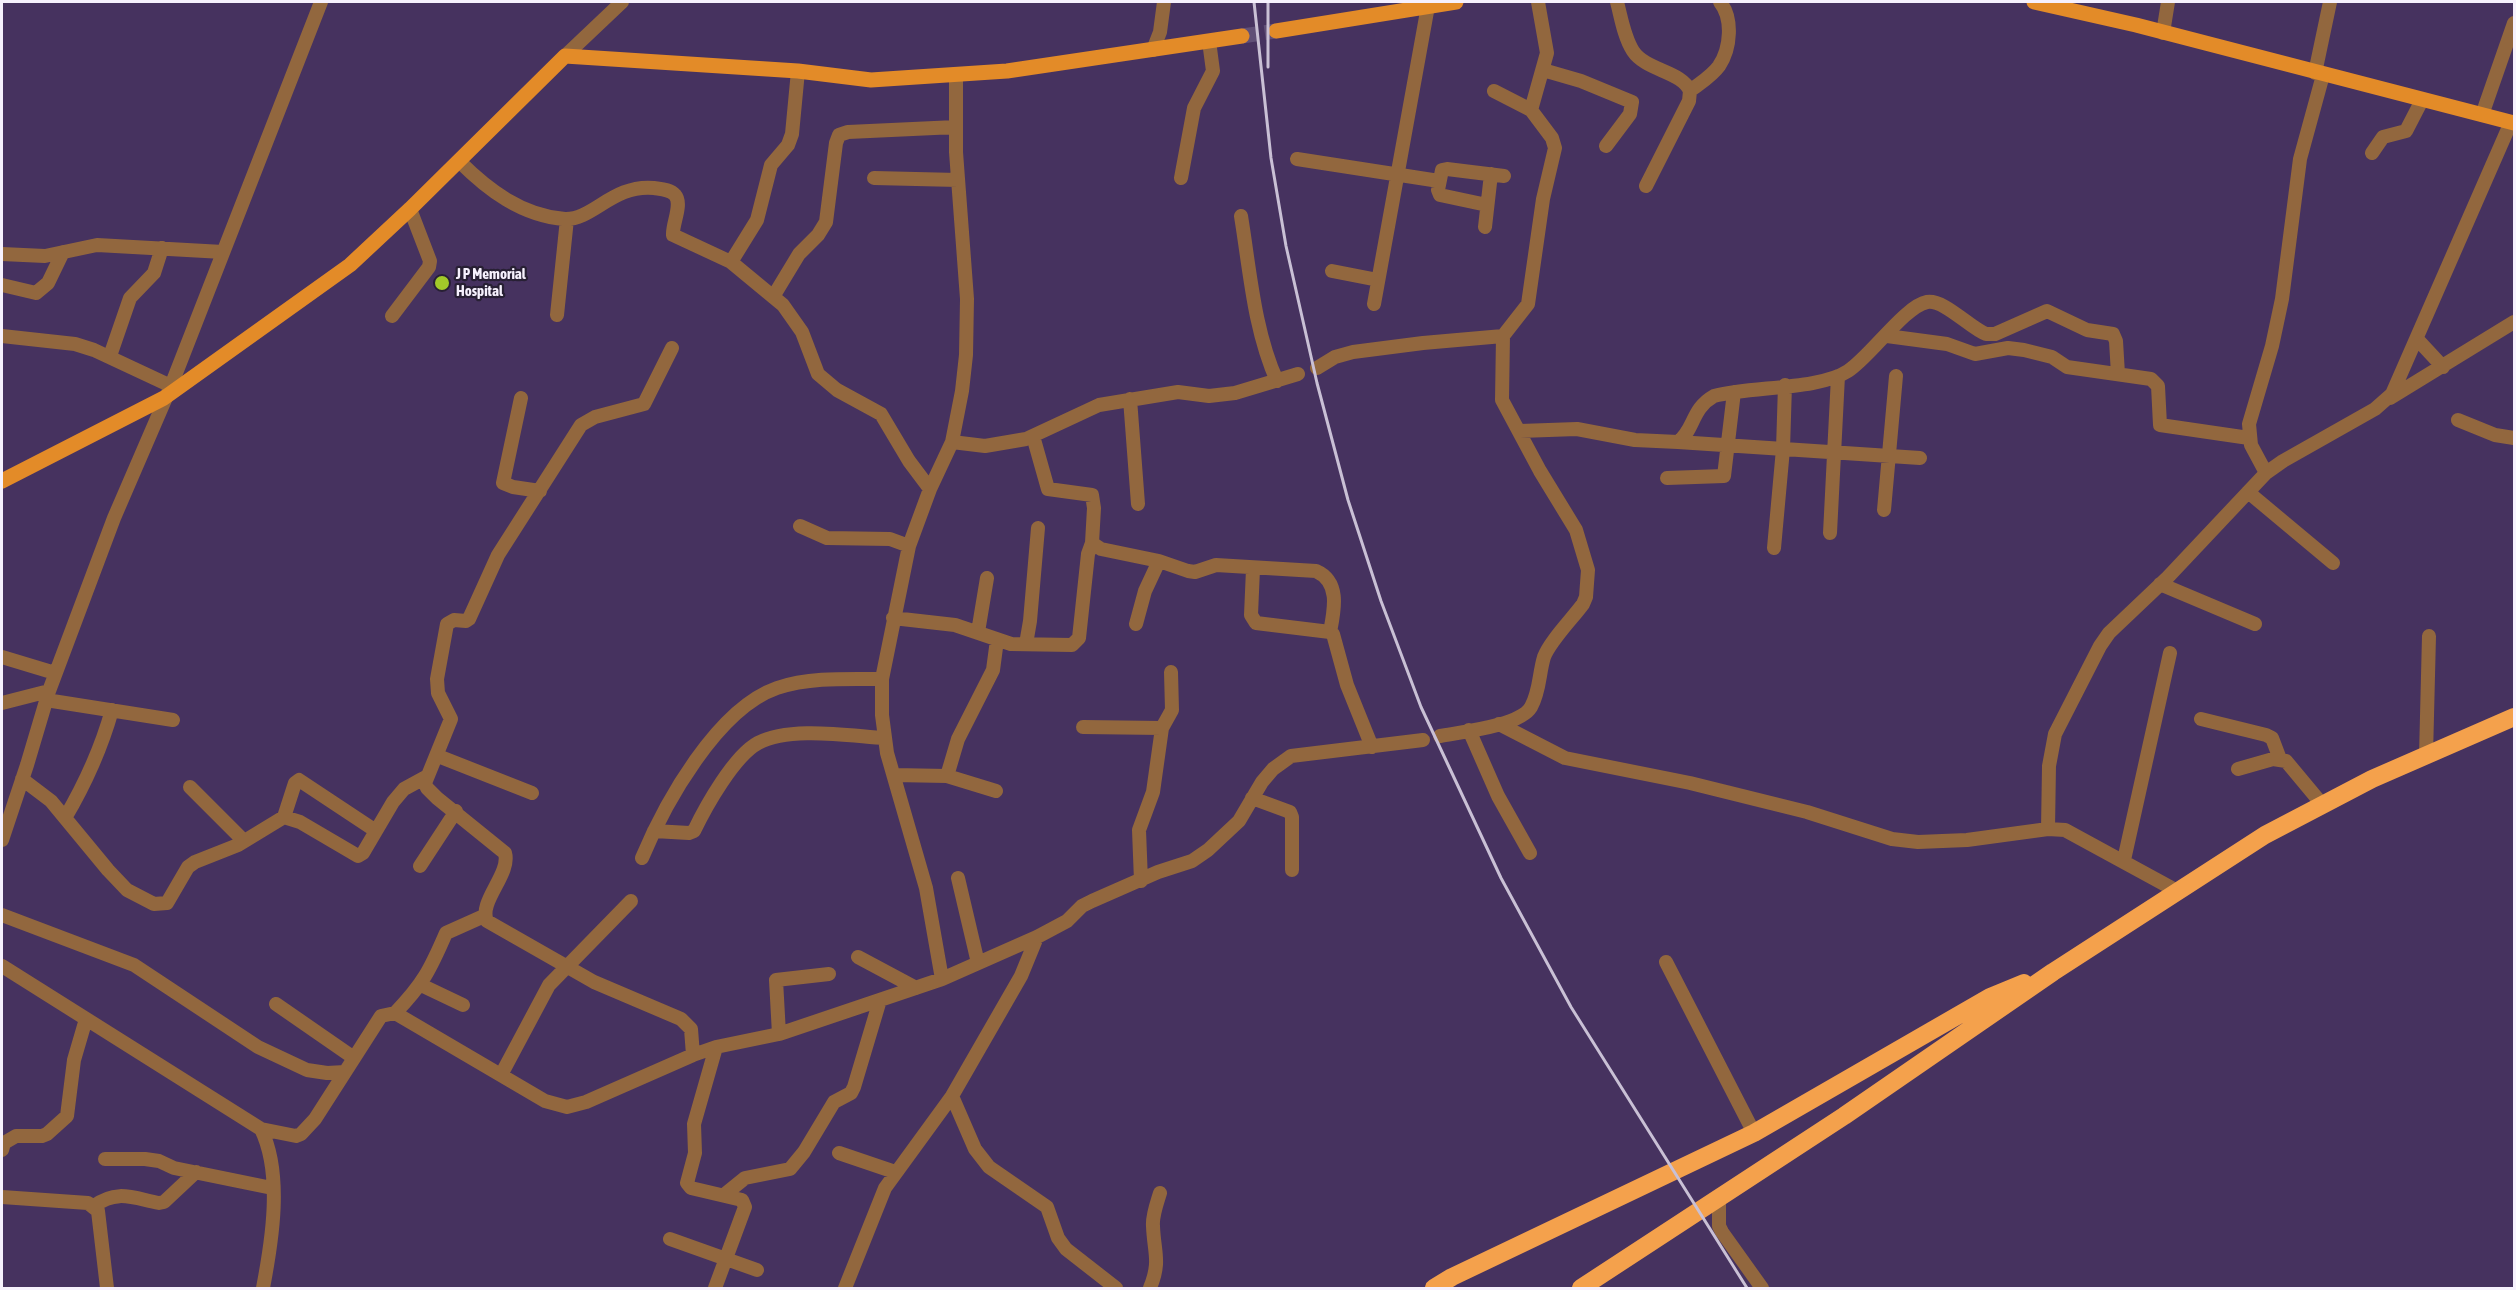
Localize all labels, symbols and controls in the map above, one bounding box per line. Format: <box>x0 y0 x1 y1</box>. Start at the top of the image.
place label: J P Memorial Hospital <box>456 265 526 300</box>
marker: J P Memorial Hospital <box>433 274 451 292</box>

